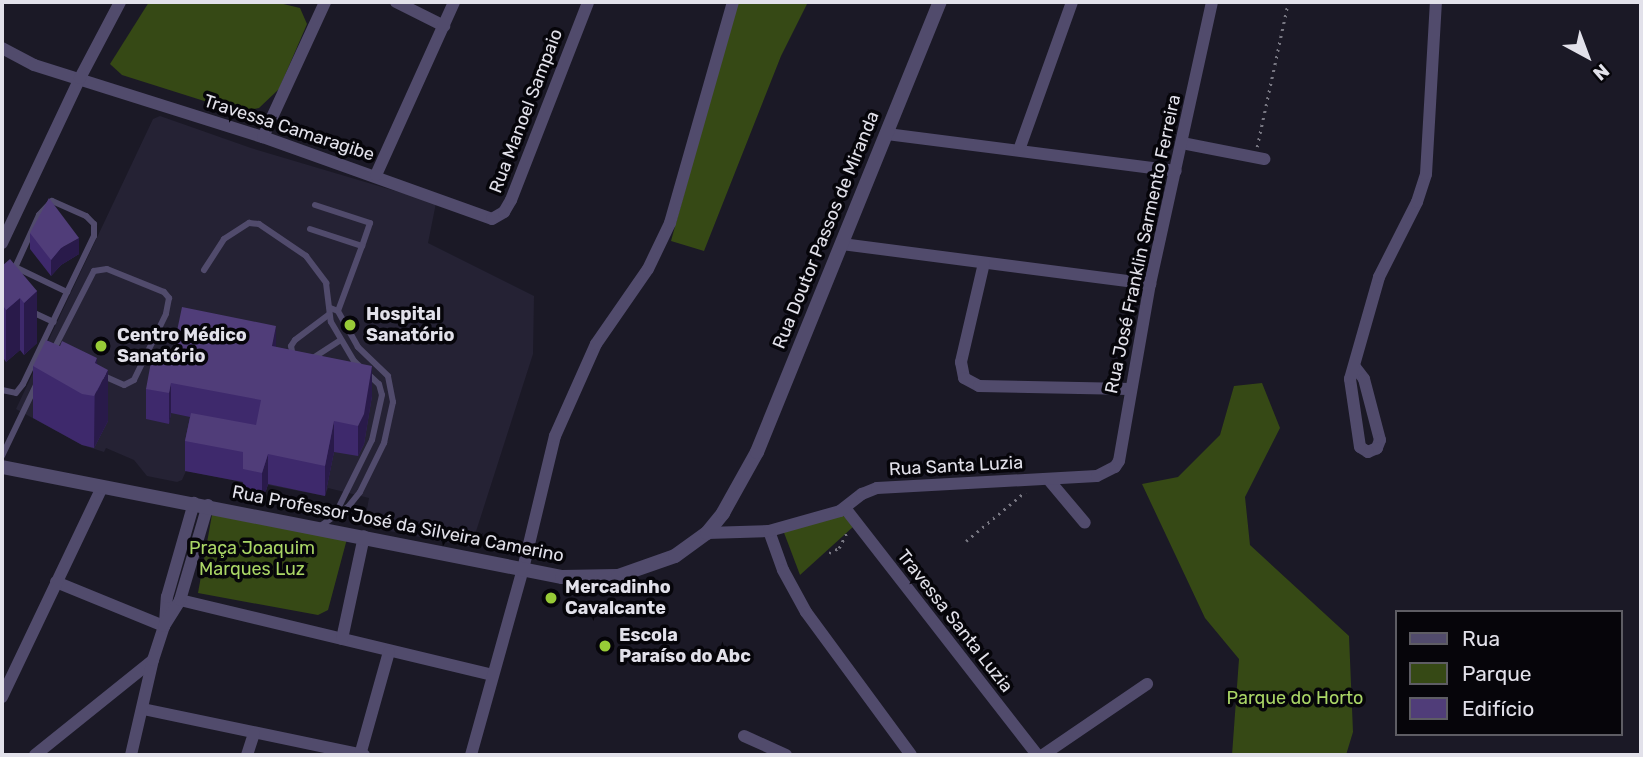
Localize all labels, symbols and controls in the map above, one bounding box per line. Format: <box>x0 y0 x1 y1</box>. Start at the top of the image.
north arrow <box>1552 21 1622 91</box>
street label: Rua Manoel Sampaio <box>485 26 567 196</box>
text: N <box>1588 59 1614 85</box>
street label: Travessa Camaragibe <box>201 90 377 166</box>
street label: Rua José Franklin Sarmento Ferreira <box>1101 93 1185 395</box>
street label: Rua Doutor Passos de Miranda <box>768 108 884 352</box>
place label: Hospital Sanatório <box>366 304 454 346</box>
marker: Hospital Sanatório <box>340 315 360 335</box>
place label: Centro Médico Sanatório <box>117 325 247 368</box>
marker: Centro Médico Sanatório <box>91 336 111 356</box>
street label: Rua Santa Luzia <box>888 452 1024 480</box>
street label: Rua Professor José da Silveira Camerino <box>230 481 566 567</box>
park label: Praça Joaquim Marques Luz <box>189 538 315 580</box>
street label: Travessa Santa Luzia <box>893 545 1017 697</box>
place label: Mercadinho Cavalcante <box>565 577 671 620</box>
marker: Mercadinho Cavalcante <box>543 590 559 606</box>
legend <box>1394 610 1622 736</box>
place label: Escola Paraíso do Abc <box>619 625 751 668</box>
text: Rua <box>1462 626 1500 651</box>
marker: Escola Paraíso do Abc <box>597 638 613 654</box>
text: Parque <box>1462 661 1532 686</box>
park label: Parque do Horto <box>1227 687 1363 709</box>
text: Edifício <box>1462 696 1534 721</box>

